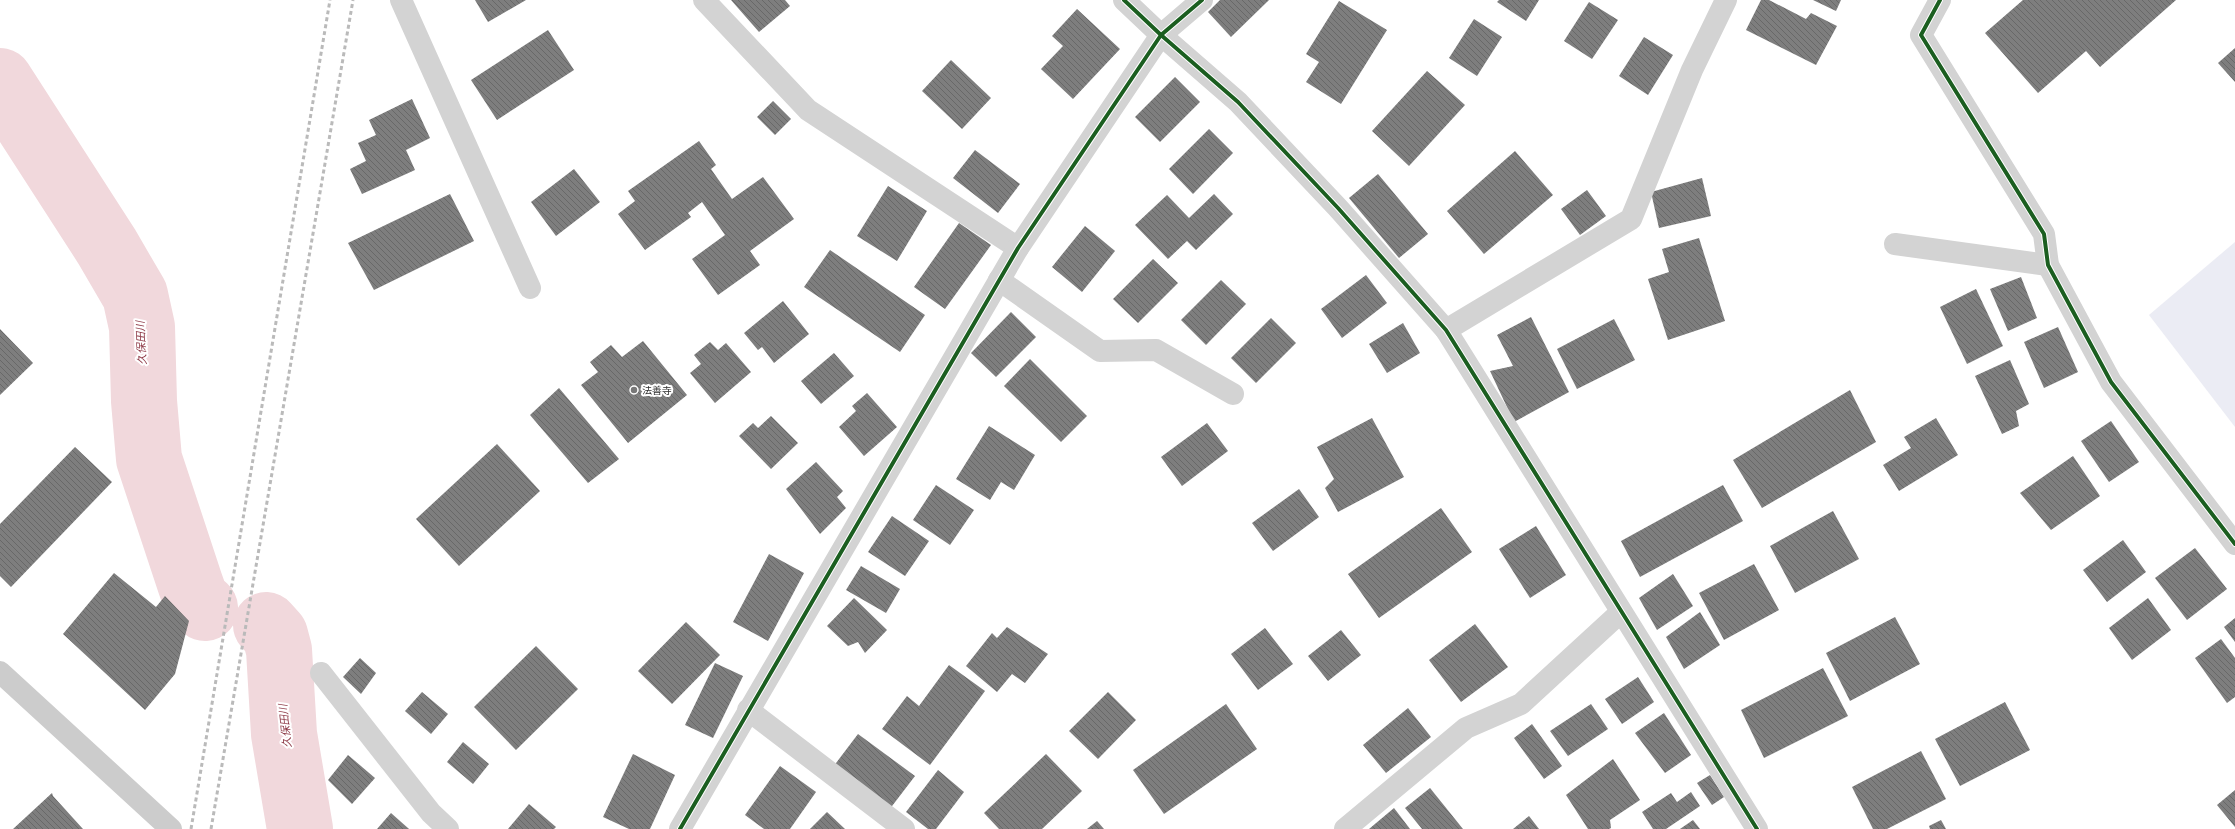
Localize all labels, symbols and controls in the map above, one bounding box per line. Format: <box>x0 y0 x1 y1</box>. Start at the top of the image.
water label: 久保田川 <box>134 320 148 365</box>
marker: 法善寺 <box>629 385 639 395</box>
place label: 法善寺 <box>642 385 672 396</box>
water label: 久保田川 <box>277 702 293 749</box>

